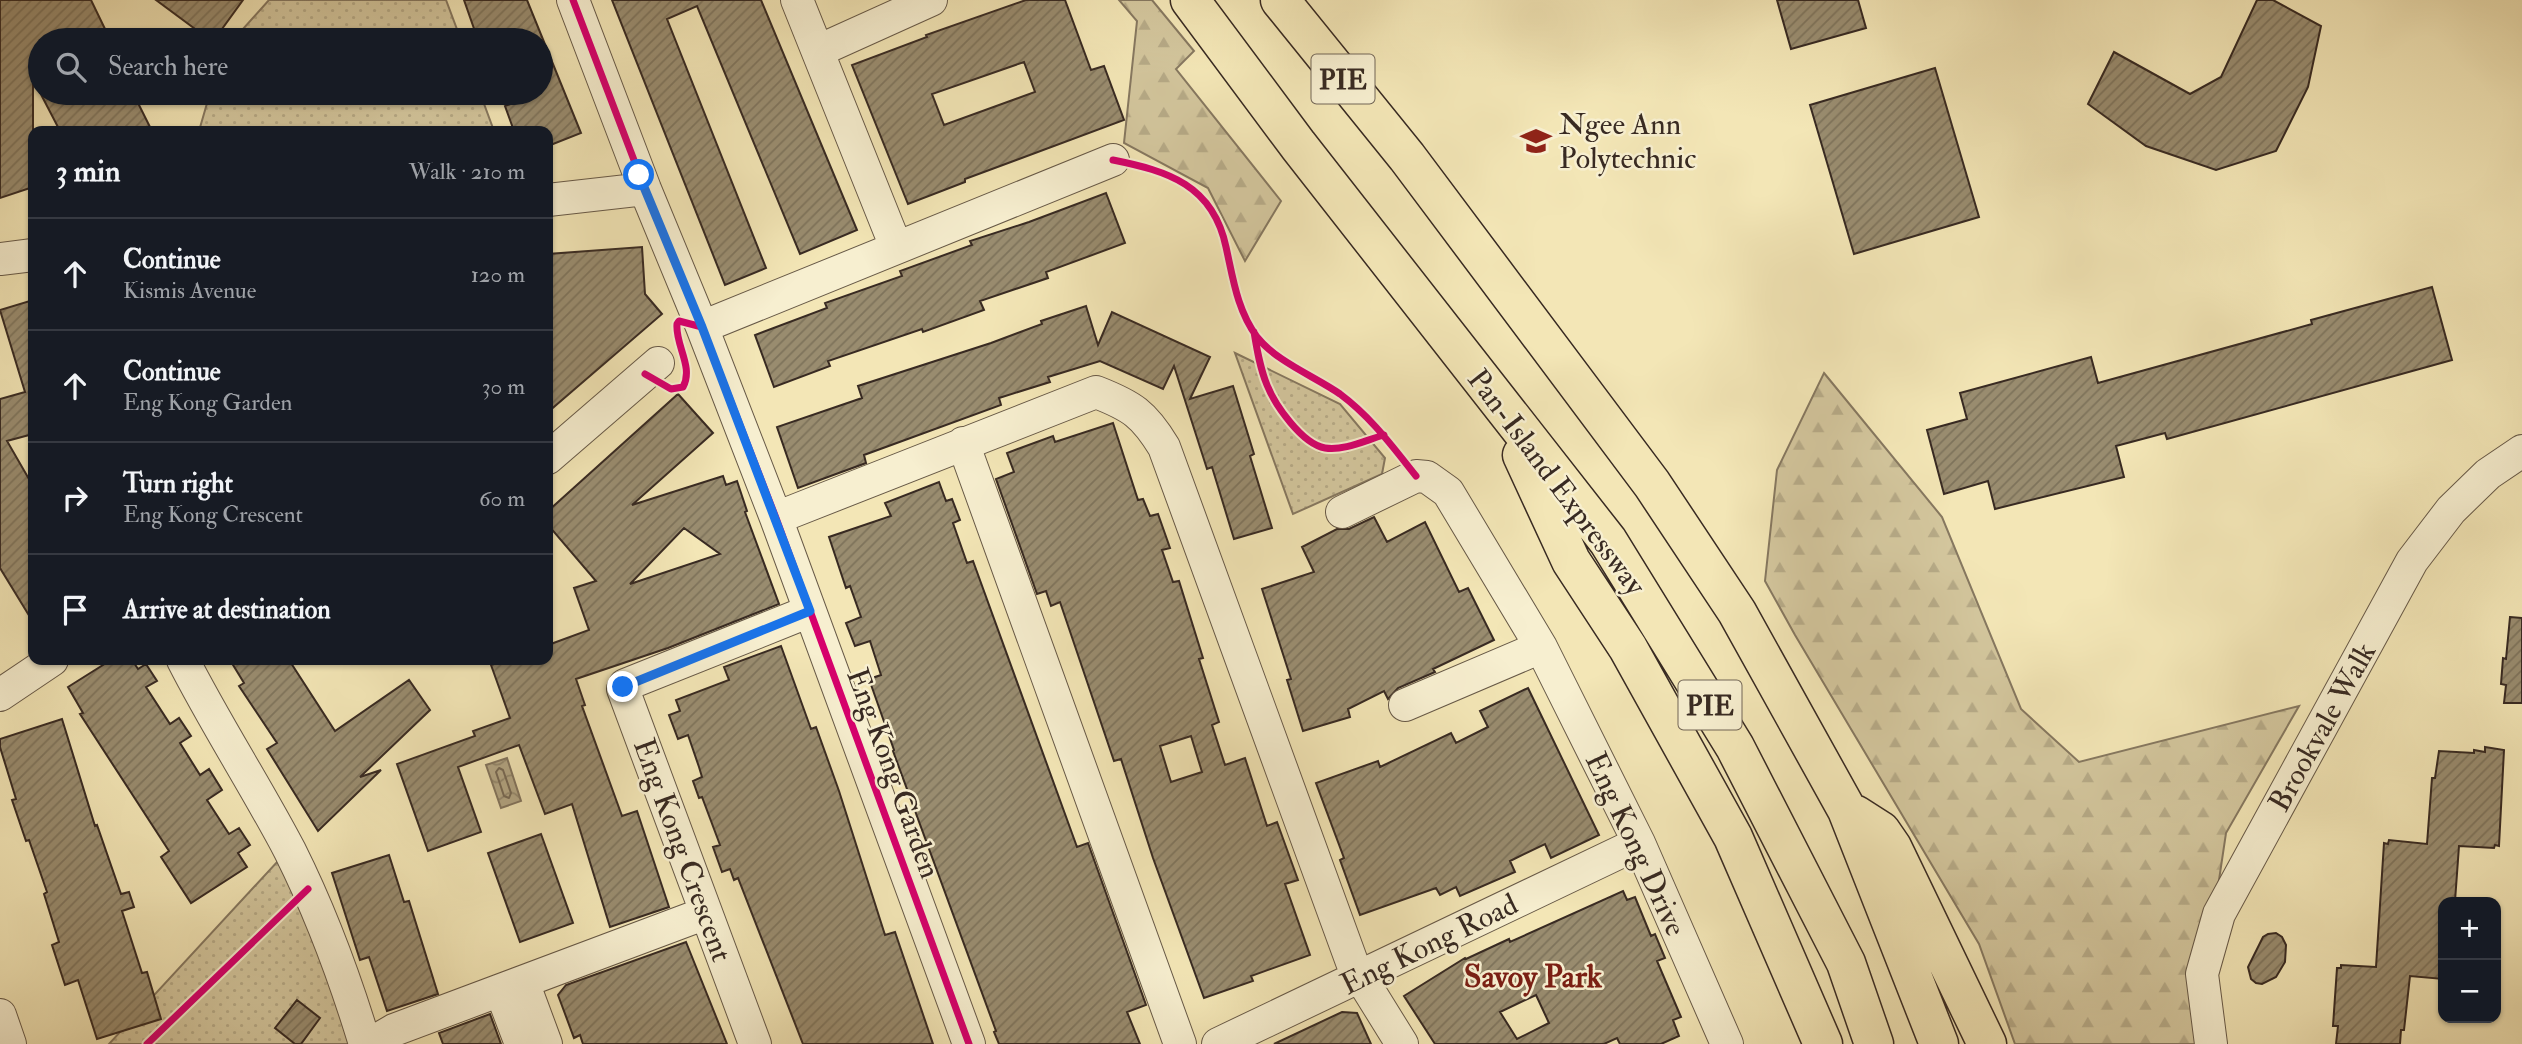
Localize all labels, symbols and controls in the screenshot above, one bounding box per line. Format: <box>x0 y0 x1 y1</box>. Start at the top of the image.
search box <box>28 28 553 105</box>
icon: search <box>52 48 90 86</box>
text: Search here <box>108 51 228 83</box>
road number: PIE <box>1312 55 1374 104</box>
place label: Ngee Ann Polytechnic <box>1559 106 1696 177</box>
school or university icon: Ngee Ann Polytechnic <box>1519 124 1553 158</box>
text: 3 min <box>56 153 121 190</box>
text: Walk · 210 m <box>409 157 525 186</box>
route start <box>623 159 654 190</box>
text: Continue <box>123 244 221 276</box>
icon: ahead <box>56 255 94 293</box>
text: 120 m <box>471 260 525 289</box>
text: Kismis Avenue <box>123 276 256 305</box>
text: Continue <box>123 356 221 388</box>
street label: Pan-Island Expressway <box>1459 362 1654 603</box>
icon: ahead <box>56 367 94 405</box>
text: 30 m <box>482 372 525 401</box>
text: Eng Kong Garden <box>123 388 292 417</box>
text: Turn right <box>123 468 233 500</box>
icon: right <box>56 479 94 517</box>
text: 60 m <box>479 484 525 513</box>
text: Eng Kong Crescent <box>123 500 303 529</box>
icon: arrive <box>56 591 94 629</box>
text: Arrive at destination <box>123 594 331 626</box>
street label: Brookvale Walk <box>2261 636 2384 818</box>
street label: Eng Kong Garden <box>838 663 949 883</box>
route end <box>607 671 638 702</box>
road number: PIE <box>1678 680 1742 730</box>
street label: Eng Kong Crescent <box>625 734 740 967</box>
street label: Eng Kong Drive <box>1577 747 1694 942</box>
street label: Eng Kong Road <box>1335 886 1524 1003</box>
map controls <box>2438 897 2501 1023</box>
button: + <box>2438 897 2501 960</box>
district label: Savoy Park <box>1464 957 1603 997</box>
button: − <box>2438 960 2501 1023</box>

